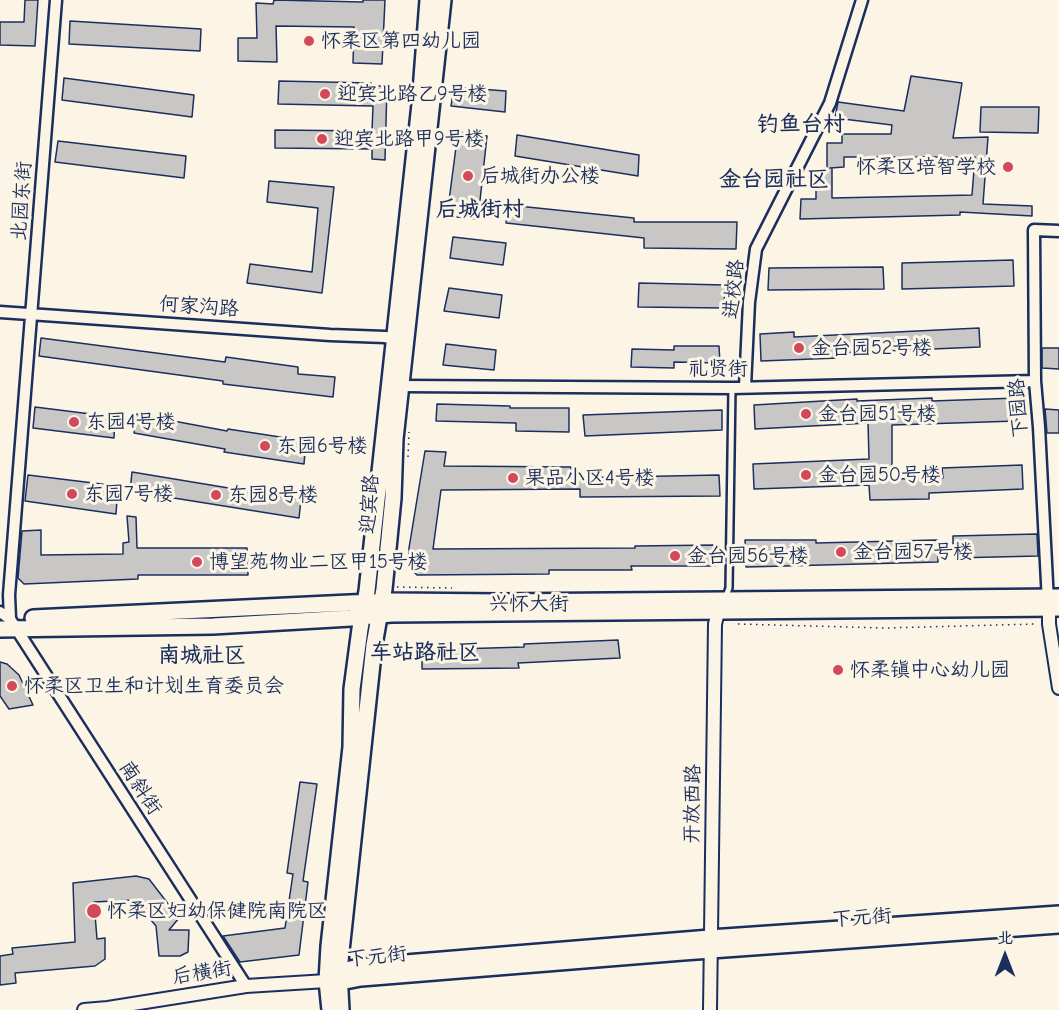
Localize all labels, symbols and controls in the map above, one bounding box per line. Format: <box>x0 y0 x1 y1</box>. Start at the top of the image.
place label: 怀柔区第四幼儿园 <box>321 29 481 53</box>
marker: 怀柔区第四幼儿园 <box>302 34 316 48</box>
place label: 迎宾北路乙9号楼 <box>337 82 488 106</box>
marker: 迎宾北路乙9号楼 <box>318 87 332 101</box>
district label: 钓鱼台村 <box>757 112 845 138</box>
place label: 迎宾北路甲9号楼 <box>334 127 485 151</box>
marker: 迎宾北路甲9号楼 <box>315 132 329 146</box>
place label: 怀柔区培智学校 <box>856 155 996 179</box>
street label: 北园东街 <box>7 160 37 242</box>
marker: 怀柔区培智学校 <box>1001 160 1015 174</box>
place label: 后城街办公楼 <box>480 164 600 188</box>
district label: 金台园社区 <box>719 167 829 193</box>
marker: 后城街办公楼 <box>461 169 475 183</box>
district label: 后城街村 <box>436 197 524 223</box>
street label: 进校路 <box>719 258 749 320</box>
street label: 何家沟路 <box>158 292 240 322</box>
place label: 金台园52号楼 <box>811 336 932 360</box>
marker: 金台园52号楼 <box>792 341 806 355</box>
street label: 礼贤街 <box>688 357 748 381</box>
street label: 下园路 <box>1005 377 1033 439</box>
place label: 金台园51号楼 <box>818 402 937 426</box>
marker: 金台园51号楼 <box>799 407 813 421</box>
place label: 东园4号楼 <box>86 410 176 434</box>
marker: 东园4号楼 <box>67 415 81 429</box>
place label: 东园6号楼 <box>277 434 368 458</box>
marker: 东园6号楼 <box>258 439 272 453</box>
place label: 金台园50号楼 <box>818 463 941 487</box>
place label: 果品小区4号楼 <box>525 466 655 490</box>
marker: 金台园50号楼 <box>799 468 813 482</box>
marker: 果品小区4号楼 <box>506 471 520 485</box>
street label: 迎宾路 <box>356 473 384 535</box>
place label: 东园7号楼 <box>84 482 173 506</box>
place label: 东园8号楼 <box>228 483 318 507</box>
marker: 东园7号楼 <box>65 487 79 501</box>
marker: 东园8号楼 <box>209 488 223 502</box>
place label: 金台园57号楼 <box>853 540 973 564</box>
place label: 金台园56号楼 <box>687 544 809 568</box>
marker: 金台园57号楼 <box>834 545 848 559</box>
marker: 金台园56号楼 <box>668 549 682 563</box>
place label: 博望苑物业二区甲15号楼 <box>209 550 428 574</box>
marker: 博望苑物业二区甲15号楼 <box>190 555 204 569</box>
street label: 兴怀大街 <box>489 592 569 616</box>
district label: 车站路社区 <box>370 640 480 666</box>
district label: 南城社区 <box>158 643 246 669</box>
place label: 怀柔镇中心幼儿园 <box>850 658 1010 682</box>
marker: 怀柔镇中心幼儿园 <box>831 663 845 677</box>
place label: 怀柔区卫生和计划生育委员会 <box>24 674 284 698</box>
marker: 怀柔区卫生和计划生育委员会 <box>5 679 19 693</box>
street label: 南斜街 <box>114 756 166 820</box>
street label: 开放西路 <box>680 764 706 844</box>
place label: 怀柔区妇幼保健院南院区 <box>107 899 327 923</box>
marker: 怀柔区妇幼保健院南院区 <box>85 902 103 920</box>
street label: 下元街 <box>831 904 893 932</box>
north arrow <box>975 926 1035 986</box>
text: 北 <box>997 929 1013 947</box>
street label: 下元街 <box>346 942 408 972</box>
street label: 后横街 <box>170 956 234 990</box>

